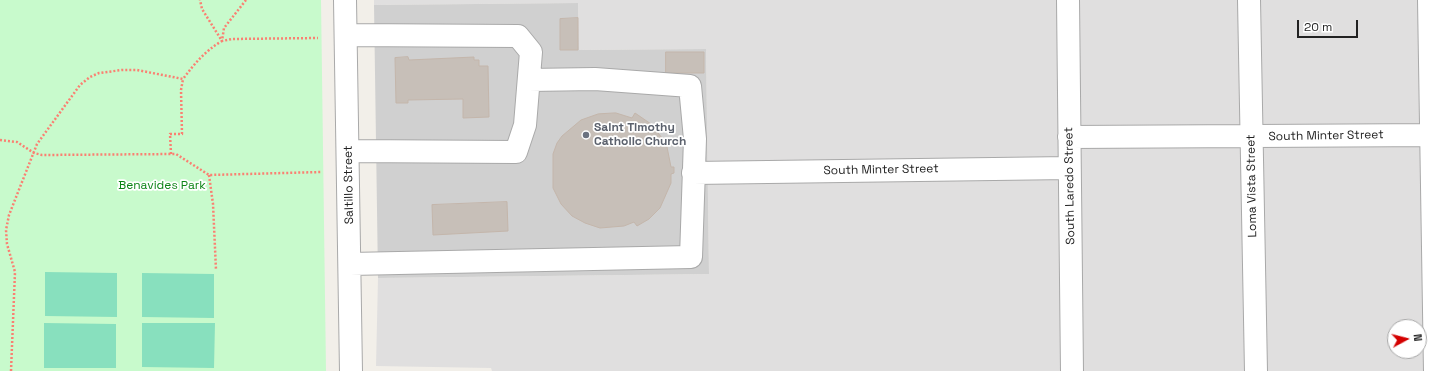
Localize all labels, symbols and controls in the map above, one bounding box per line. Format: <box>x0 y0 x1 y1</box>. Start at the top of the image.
scale bar <box>1299 12 1360 38</box>
text: 20 m <box>1304 19 1332 35</box>
place label: Saint Timothy Catholic Church <box>594 121 686 149</box>
street label: South Laredo Street <box>1062 127 1078 245</box>
street label: South Minter Street <box>1268 128 1384 144</box>
marker: Saint Timothy Catholic Church <box>581 130 591 140</box>
street label: Loma Vista Street <box>1244 134 1260 238</box>
street label: Saltillo Street <box>341 146 357 224</box>
street label: South Minter Street <box>823 162 939 178</box>
park label: Benavides Park <box>118 179 206 193</box>
north arrow <box>1387 319 1427 359</box>
text: N <box>1411 333 1425 342</box>

